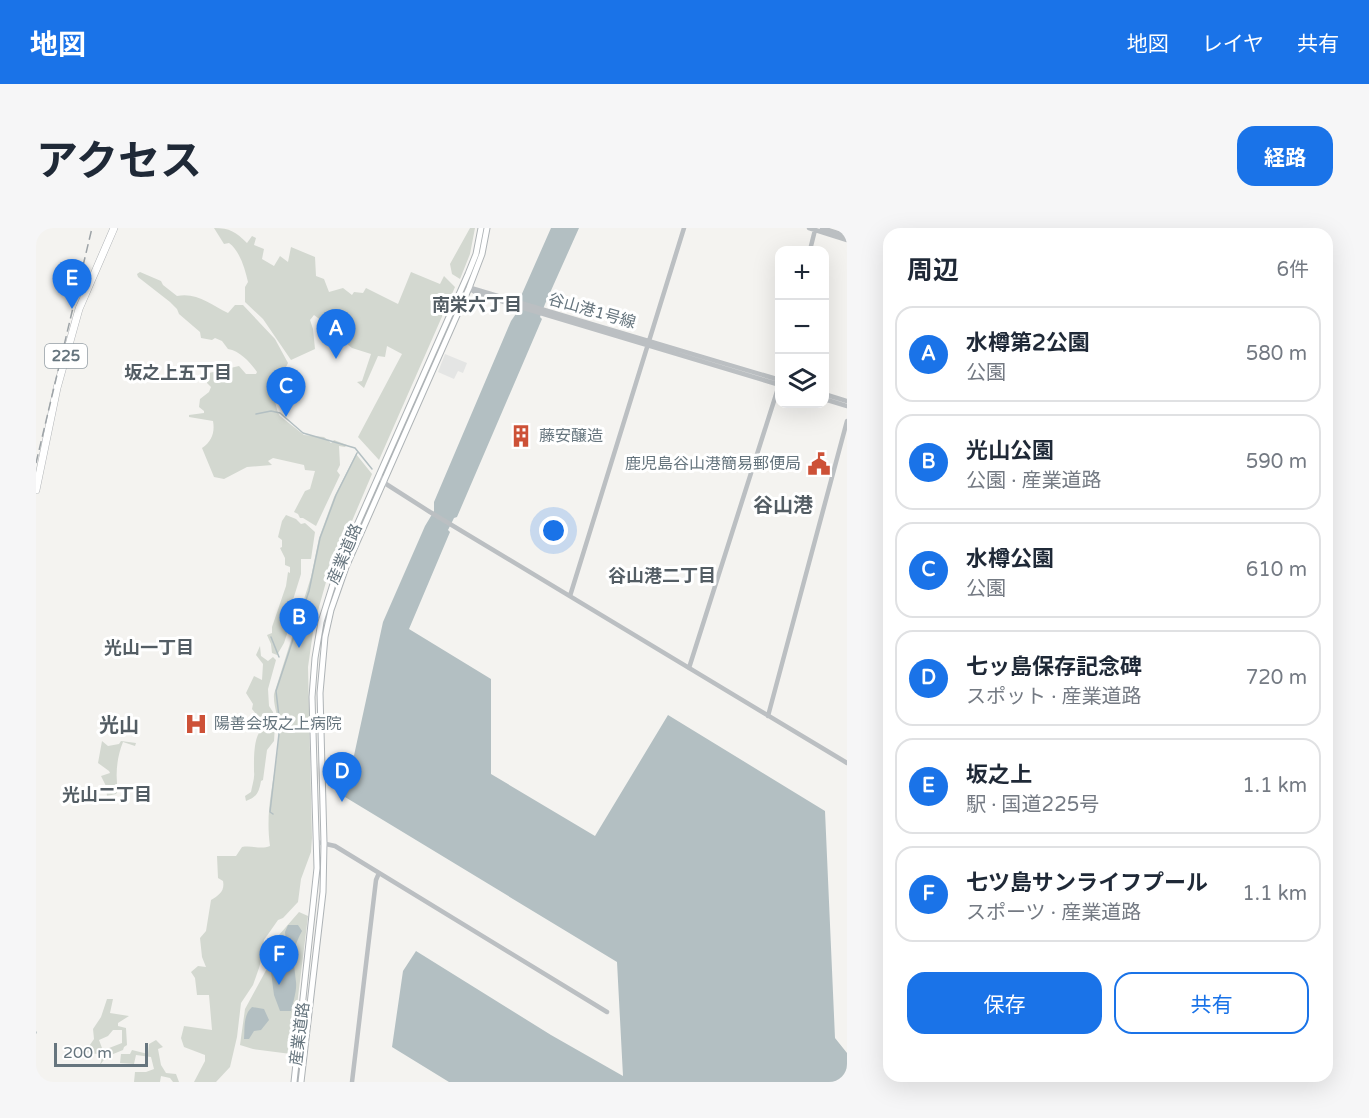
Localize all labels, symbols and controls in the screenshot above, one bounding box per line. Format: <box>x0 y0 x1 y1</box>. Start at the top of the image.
text: 地図 <box>30 28 86 62</box>
text: 地図 <box>1127 32 1169 57</box>
text: レイヤ <box>1202 32 1264 57</box>
text: 共有 <box>1297 32 1339 57</box>
button: 経路 <box>1237 126 1333 186</box>
text: アクセス <box>36 136 202 187</box>
map controls <box>775 246 829 408</box>
button: + <box>775 246 829 300</box>
text: 周辺 <box>907 255 959 286</box>
text: 6件 <box>1276 258 1309 282</box>
pin: E <box>52 260 92 309</box>
street label: 谷山港1号線 <box>546 289 638 333</box>
district label: 南栄六丁目 <box>432 294 522 316</box>
button: − <box>775 300 829 354</box>
pin: A <box>316 310 356 359</box>
text: 水樽第2公園 <box>966 330 1090 356</box>
text: A <box>921 342 936 366</box>
text: 580 m <box>1246 342 1307 366</box>
road number: 225 <box>45 344 87 368</box>
button: layers <box>775 354 829 408</box>
text: 公園 <box>966 361 1006 385</box>
district label: 坂之上五丁目 <box>124 362 232 384</box>
pin: C <box>266 368 306 417</box>
building icon: 藤安醸造 <box>508 423 534 449</box>
place label: 藤安醸造 <box>539 426 603 446</box>
text: 光山公園 <box>966 438 1054 464</box>
text: B <box>922 450 935 474</box>
text: 590 m <box>1246 450 1307 474</box>
public building icon: 鹿児島谷山港簡易郵便局 <box>806 451 832 477</box>
place label: 鹿児島谷山港簡易郵便局 <box>625 454 801 474</box>
text: 公園 · 産業道路 <box>966 469 1102 493</box>
district label: 谷山港 <box>753 494 813 518</box>
your location <box>539 516 568 545</box>
street label: 産業道路 <box>323 521 367 587</box>
text: 水樽公園 <box>966 546 1054 572</box>
text: C <box>922 558 935 582</box>
text: 610 m <box>1246 558 1307 582</box>
district label: 谷山港二丁目 <box>608 565 716 587</box>
text: 公園 <box>966 577 1006 601</box>
pin: B <box>280 598 318 648</box>
district label: 光山一丁目 <box>104 637 194 659</box>
text: 七ッ島保存記念碑 <box>966 654 1142 680</box>
text: D <box>921 666 936 690</box>
text: 720 m <box>1246 666 1307 690</box>
text: スポット · 産業道路 <box>966 685 1142 709</box>
hospital icon: 陽善会坂之上病院 <box>183 711 209 737</box>
district label: 光山 <box>99 714 139 738</box>
place label: 陽善会坂之上病院 <box>214 714 342 734</box>
pin: D <box>322 752 362 802</box>
text: 坂之上 <box>966 762 1032 788</box>
text: E <box>922 774 935 798</box>
text: 1.1 km <box>1242 774 1307 798</box>
district label: 光山二丁目 <box>62 784 152 806</box>
text: 駅 · 国道225号 <box>966 793 1099 817</box>
text: 七ツ島サンライフプール <box>966 870 1208 896</box>
text: F <box>922 882 935 906</box>
text: 1.1 km <box>1242 882 1307 906</box>
text: スポーツ · 産業道路 <box>966 901 1141 925</box>
pin: F <box>260 936 298 985</box>
button: 保存 <box>907 972 1102 1034</box>
button: 共有 <box>1114 972 1309 1034</box>
street label: 産業道路 <box>286 1001 314 1067</box>
scale bar <box>54 1040 148 1068</box>
text: 200 m <box>63 1043 112 1063</box>

